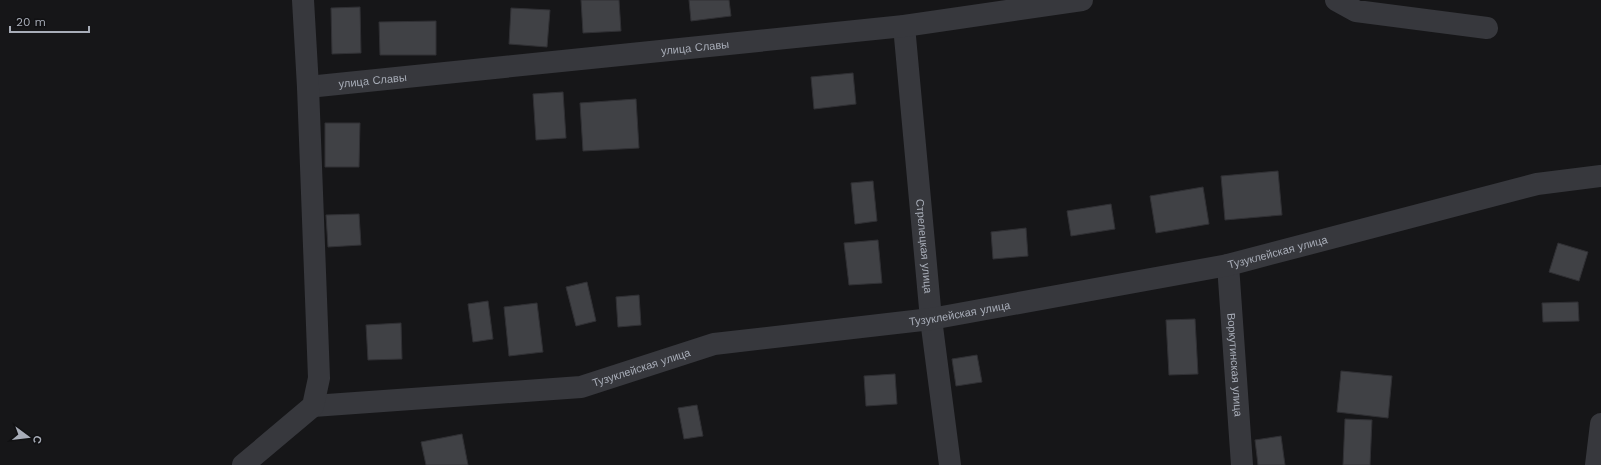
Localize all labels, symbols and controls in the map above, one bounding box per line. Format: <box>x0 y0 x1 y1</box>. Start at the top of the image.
scale bar <box>10 8 89 34</box>
text: 20 m <box>16 15 46 29</box>
street label: улица Славы <box>660 37 730 57</box>
street label: улица Славы <box>338 70 407 90</box>
street label: Стрелецкая улица <box>913 198 935 295</box>
street label: Тузуклейская улица <box>1226 233 1330 271</box>
street label: Тузуклейская улица <box>908 298 1012 328</box>
street label: Воркутинская улица <box>1225 312 1245 418</box>
street label: Тузуклейская улица <box>591 345 693 389</box>
north arrow <box>8 417 48 457</box>
text: С <box>30 434 44 445</box>

